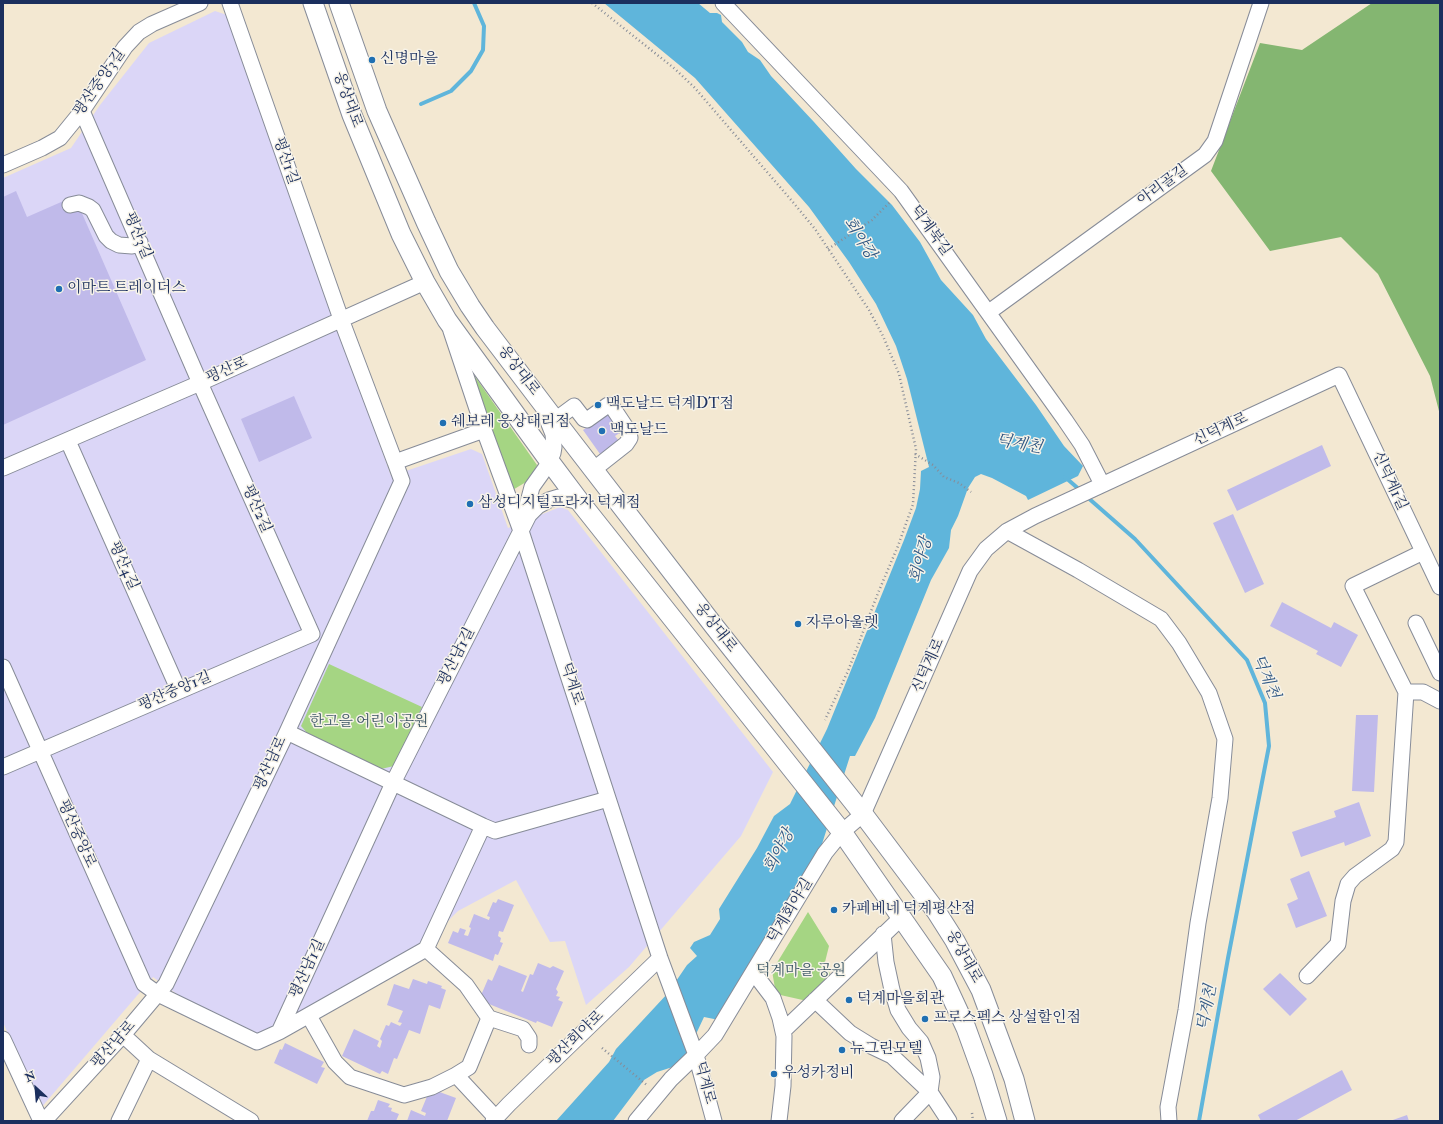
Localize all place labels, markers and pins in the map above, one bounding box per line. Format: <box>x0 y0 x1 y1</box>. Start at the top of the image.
place label: 신명마을 <box>380 51 438 69</box>
marker: 신명마을 <box>367 55 377 65</box>
place label: 이마트 트레이더스 <box>67 280 186 298</box>
marker: 이마트 트레이더스 <box>54 284 64 294</box>
place label: 맥도날드 덕계DT점 <box>606 396 734 414</box>
marker: 맥도날드 덕계DT점 <box>593 400 603 410</box>
place label: 쉐보레 웅상대리점 <box>451 414 570 432</box>
marker: 쉐보레 웅상대리점 <box>438 418 448 428</box>
place label: 맥도날드 <box>610 422 668 440</box>
marker: 맥도날드 <box>597 426 607 436</box>
place label: 삼성디지털프라자 덕계점 <box>478 495 641 513</box>
marker: 삼성디지털프라자 덕계점 <box>465 499 475 509</box>
place label: 자루아울렛 <box>806 615 878 633</box>
marker: 자루아울렛 <box>793 619 803 629</box>
place label: 카페베네 덕계평산점 <box>842 901 976 919</box>
marker: 카페베네 덕계평산점 <box>829 905 839 915</box>
place label: 덕계마을회관 <box>857 991 944 1009</box>
marker: 덕계마을회관 <box>844 995 854 1005</box>
place label: 프로스펙스 상설할인점 <box>933 1010 1081 1028</box>
marker: 프로스펙스 상설할인점 <box>920 1014 930 1024</box>
place label: 뉴그린모텔 <box>850 1041 922 1059</box>
marker: 뉴그린모텔 <box>837 1045 847 1055</box>
place label: 우성카정비 <box>782 1065 854 1083</box>
marker: 우성카정비 <box>769 1069 779 1079</box>

